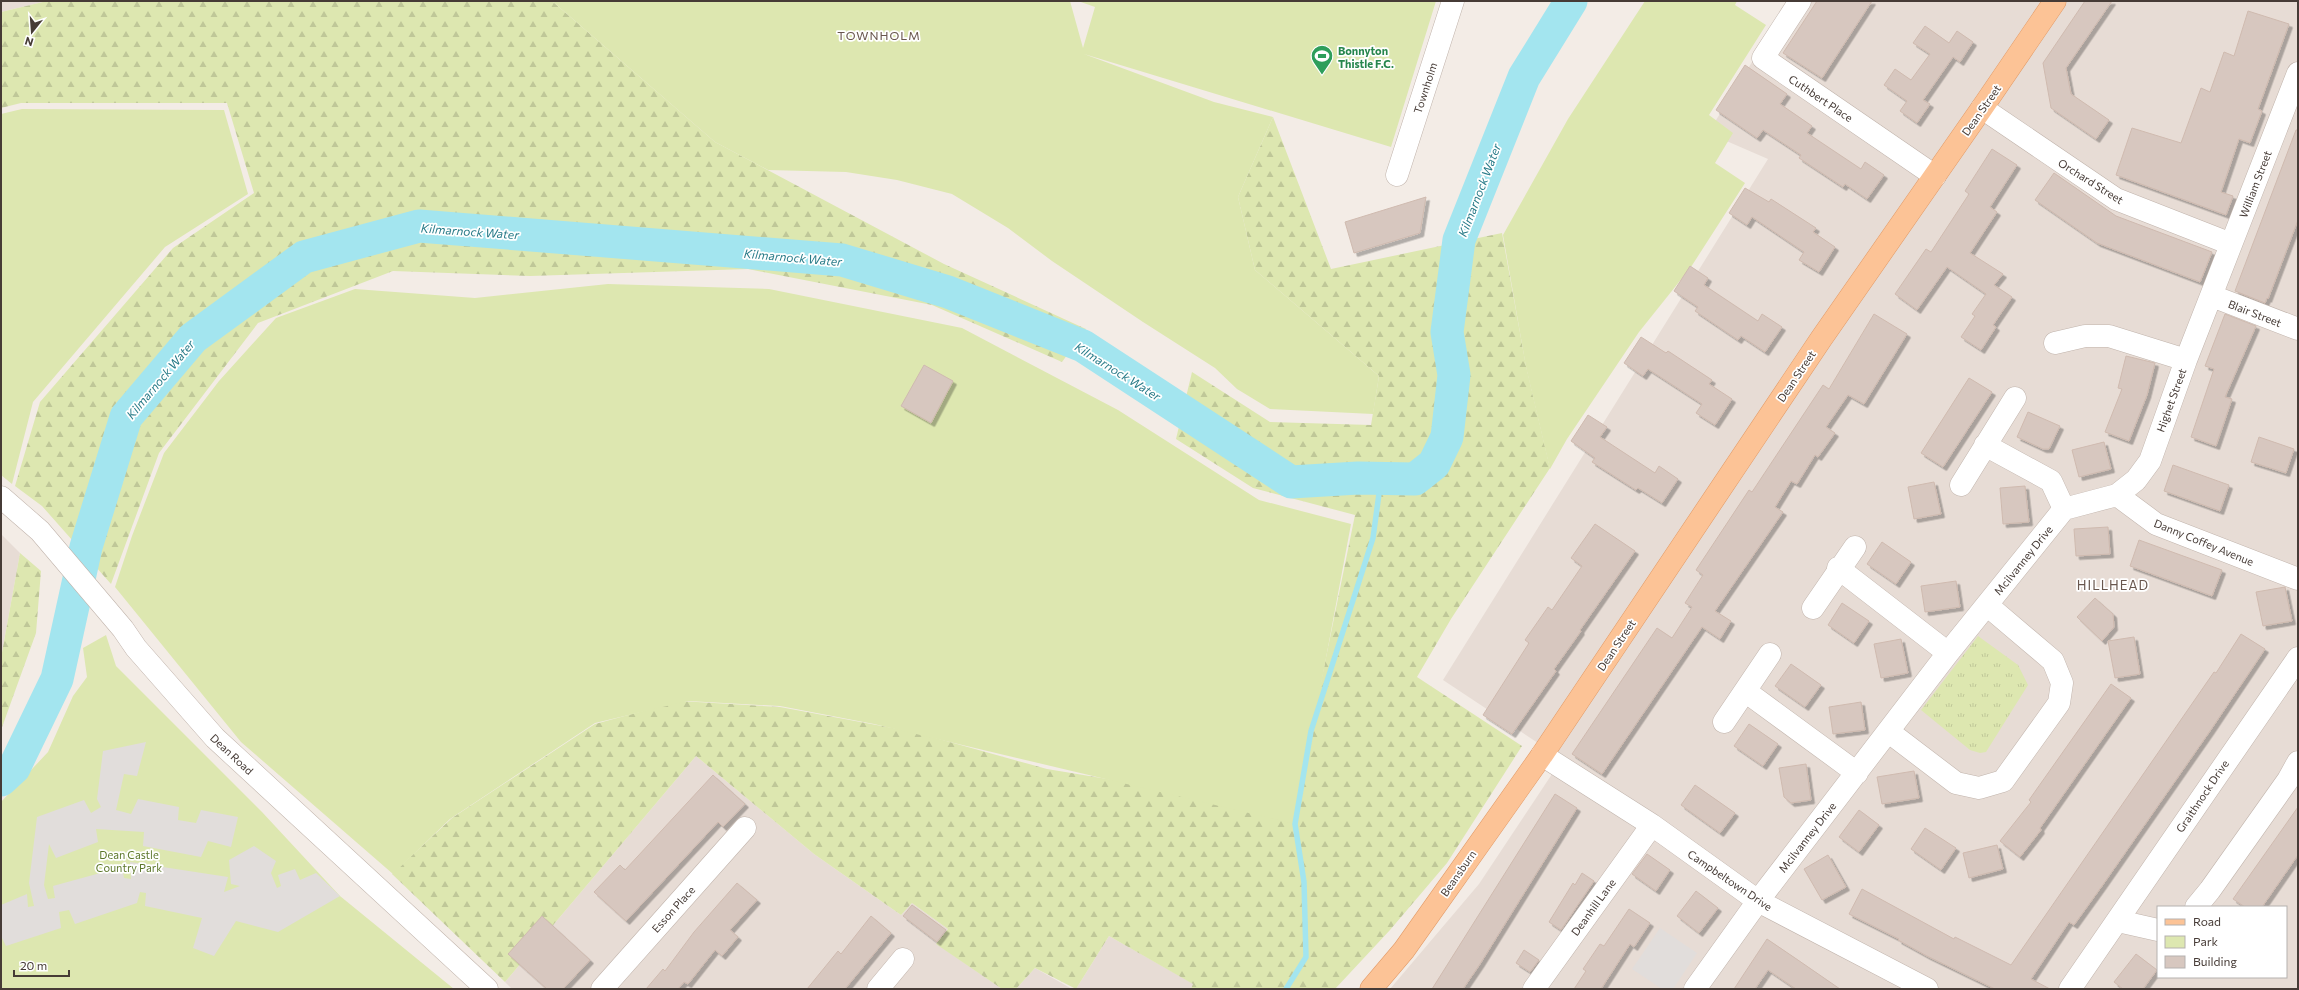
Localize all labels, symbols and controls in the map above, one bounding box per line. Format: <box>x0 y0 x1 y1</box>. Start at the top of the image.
north arrow <box>12 12 52 52</box>
district label: TOWNHOLM <box>837 28 921 42</box>
text: N <box>23 35 35 49</box>
sports icon: Bonnyton Thistle F.C. <box>1309 43 1335 76</box>
place label: Bonnyton Thistle F.C. <box>1338 44 1394 70</box>
street label: Townholm <box>1411 61 1439 115</box>
street label: Cuthbert Place <box>1786 72 1856 124</box>
street label: Dean Street <box>1959 82 2004 138</box>
water label: Kilmarnock Water <box>1455 140 1504 238</box>
street label: William Street <box>2236 148 2274 219</box>
street label: Orchard Street <box>2056 156 2126 206</box>
water label: Kilmarnock Water <box>420 221 521 241</box>
water label: Kilmarnock Water <box>743 246 844 268</box>
street label: Blair Street <box>2226 297 2284 329</box>
water label: Kilmarnock Water <box>123 336 198 421</box>
water label: Kilmarnock Water <box>1073 339 1164 404</box>
street label: Dean Street <box>1774 347 1818 404</box>
street label: Highet Street <box>2153 366 2189 434</box>
street label: Danny Coffey Avenue <box>2152 516 2256 568</box>
street label: Mcilvanney Drive <box>1991 523 2055 597</box>
district label: HILLHEAD <box>2077 577 2149 593</box>
street label: Dean Street <box>1594 616 1638 673</box>
street label: Dean Road <box>208 731 256 777</box>
street label: Graithnock Drive <box>2173 757 2231 835</box>
street label: Mcilvanney Drive <box>1776 799 1839 875</box>
street label: Beansburn <box>1437 847 1479 899</box>
street label: Campbeltown Drive <box>1685 847 1775 913</box>
park label: Dean Castle Country Park <box>96 848 162 874</box>
street label: Deanhill Lane <box>1568 876 1618 938</box>
street label: Esson Place <box>649 883 697 935</box>
legend <box>2157 906 2287 978</box>
text: Road <box>2193 914 2221 928</box>
text: Park <box>2193 934 2219 948</box>
scale bar <box>14 952 69 978</box>
text: Building <box>2193 954 2237 968</box>
text: 20 m <box>20 958 47 972</box>

